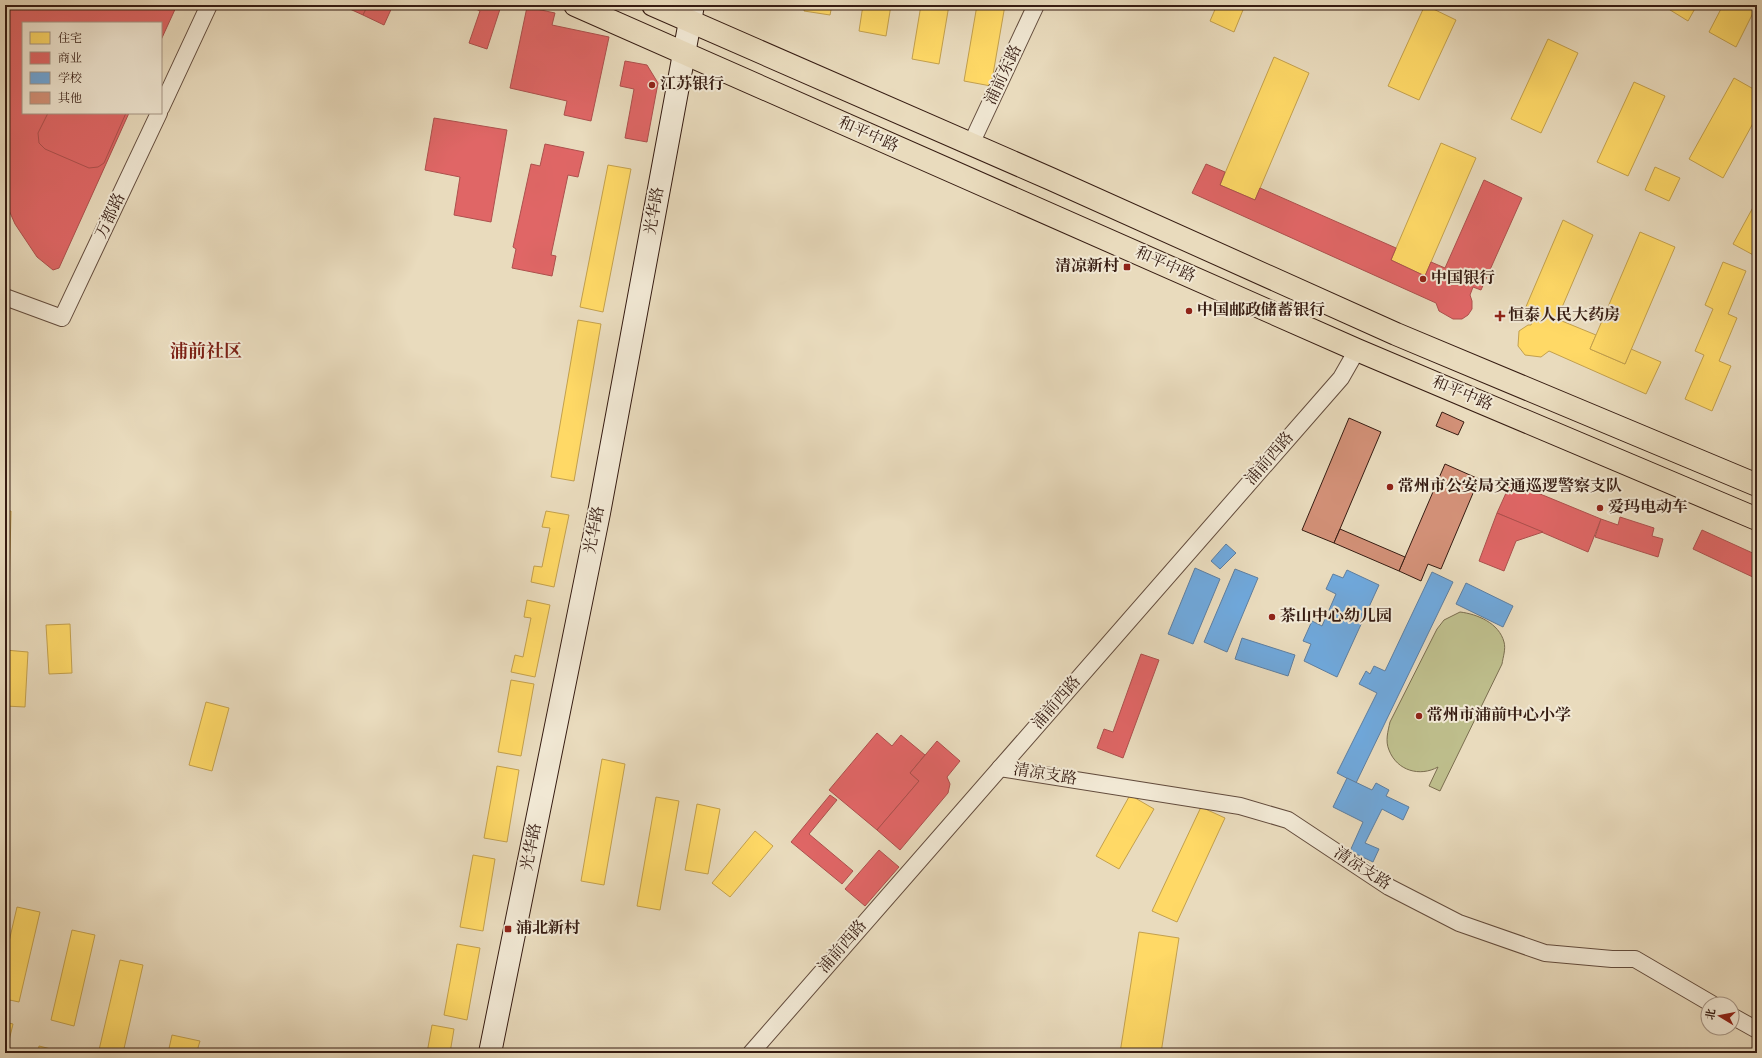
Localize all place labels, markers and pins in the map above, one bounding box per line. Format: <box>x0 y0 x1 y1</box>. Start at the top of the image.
place label: 江苏银行 <box>660 74 724 96</box>
marker: 江苏银行 <box>647 80 657 90</box>
place label: 清凉新村 <box>1055 256 1119 278</box>
marker: 清凉新村 <box>1122 262 1132 272</box>
place label: 中国银行 <box>1431 268 1495 290</box>
marker: 中国银行 <box>1418 274 1428 284</box>
place label: 中国邮政储蓄银行 <box>1197 300 1325 322</box>
place label: 恒泰人民大药房 <box>1508 305 1620 327</box>
marker: 中国邮政储蓄银行 <box>1184 306 1194 316</box>
marker: 恒泰人民大药房 <box>1495 311 1505 321</box>
place label: 常州市公安局交通巡逻警察支队 <box>1398 476 1622 498</box>
marker: 常州市公安局交通巡逻警察支队 <box>1385 482 1395 492</box>
place label: 爱玛电动车 <box>1608 497 1688 519</box>
marker: 爱玛电动车 <box>1595 503 1605 513</box>
place label: 茶山中心幼儿园 <box>1280 606 1392 628</box>
marker: 茶山中心幼儿园 <box>1267 612 1277 622</box>
place label: 常州市浦前中心小学 <box>1427 705 1571 727</box>
marker: 常州市浦前中心小学 <box>1414 711 1424 721</box>
place label: 浦北新村 <box>516 918 580 940</box>
marker: 浦北新村 <box>503 924 513 934</box>

